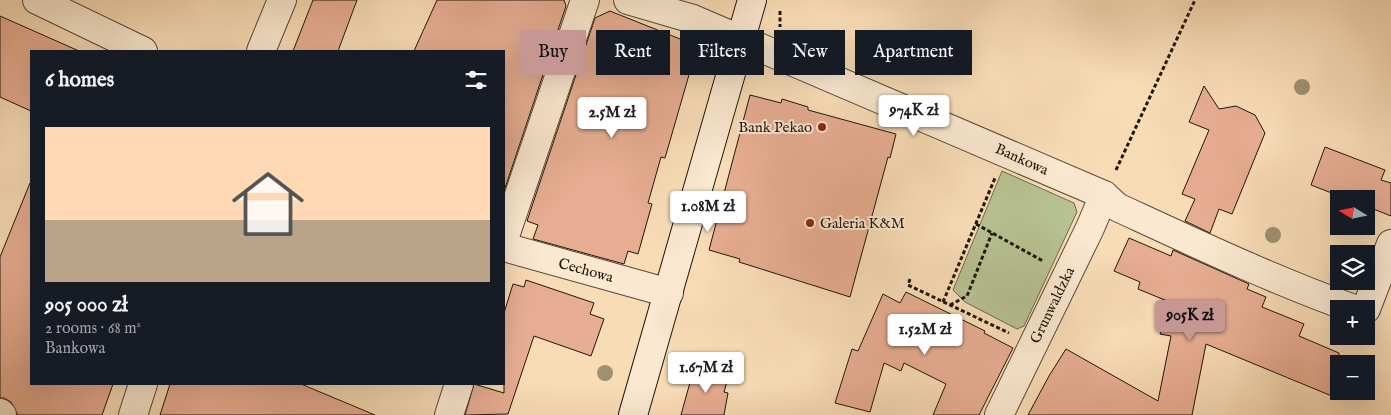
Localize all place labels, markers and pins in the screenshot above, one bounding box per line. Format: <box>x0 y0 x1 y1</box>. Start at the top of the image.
pin: 974K zł <box>868 94 960 137</box>
pin: 2.5M zł <box>566 96 658 139</box>
place label: Bank Pekao <box>738 118 812 137</box>
marker: Bank Pekao <box>816 121 828 133</box>
pin: 1.08M zł <box>656 190 760 233</box>
place label: Galeria K&M <box>820 214 905 233</box>
marker: Galeria K&M <box>804 217 816 229</box>
pin: 905K zł <box>1144 300 1236 342</box>
pin: 1.52M zł <box>873 314 977 356</box>
pin: 1.67M zł <box>654 352 758 394</box>

